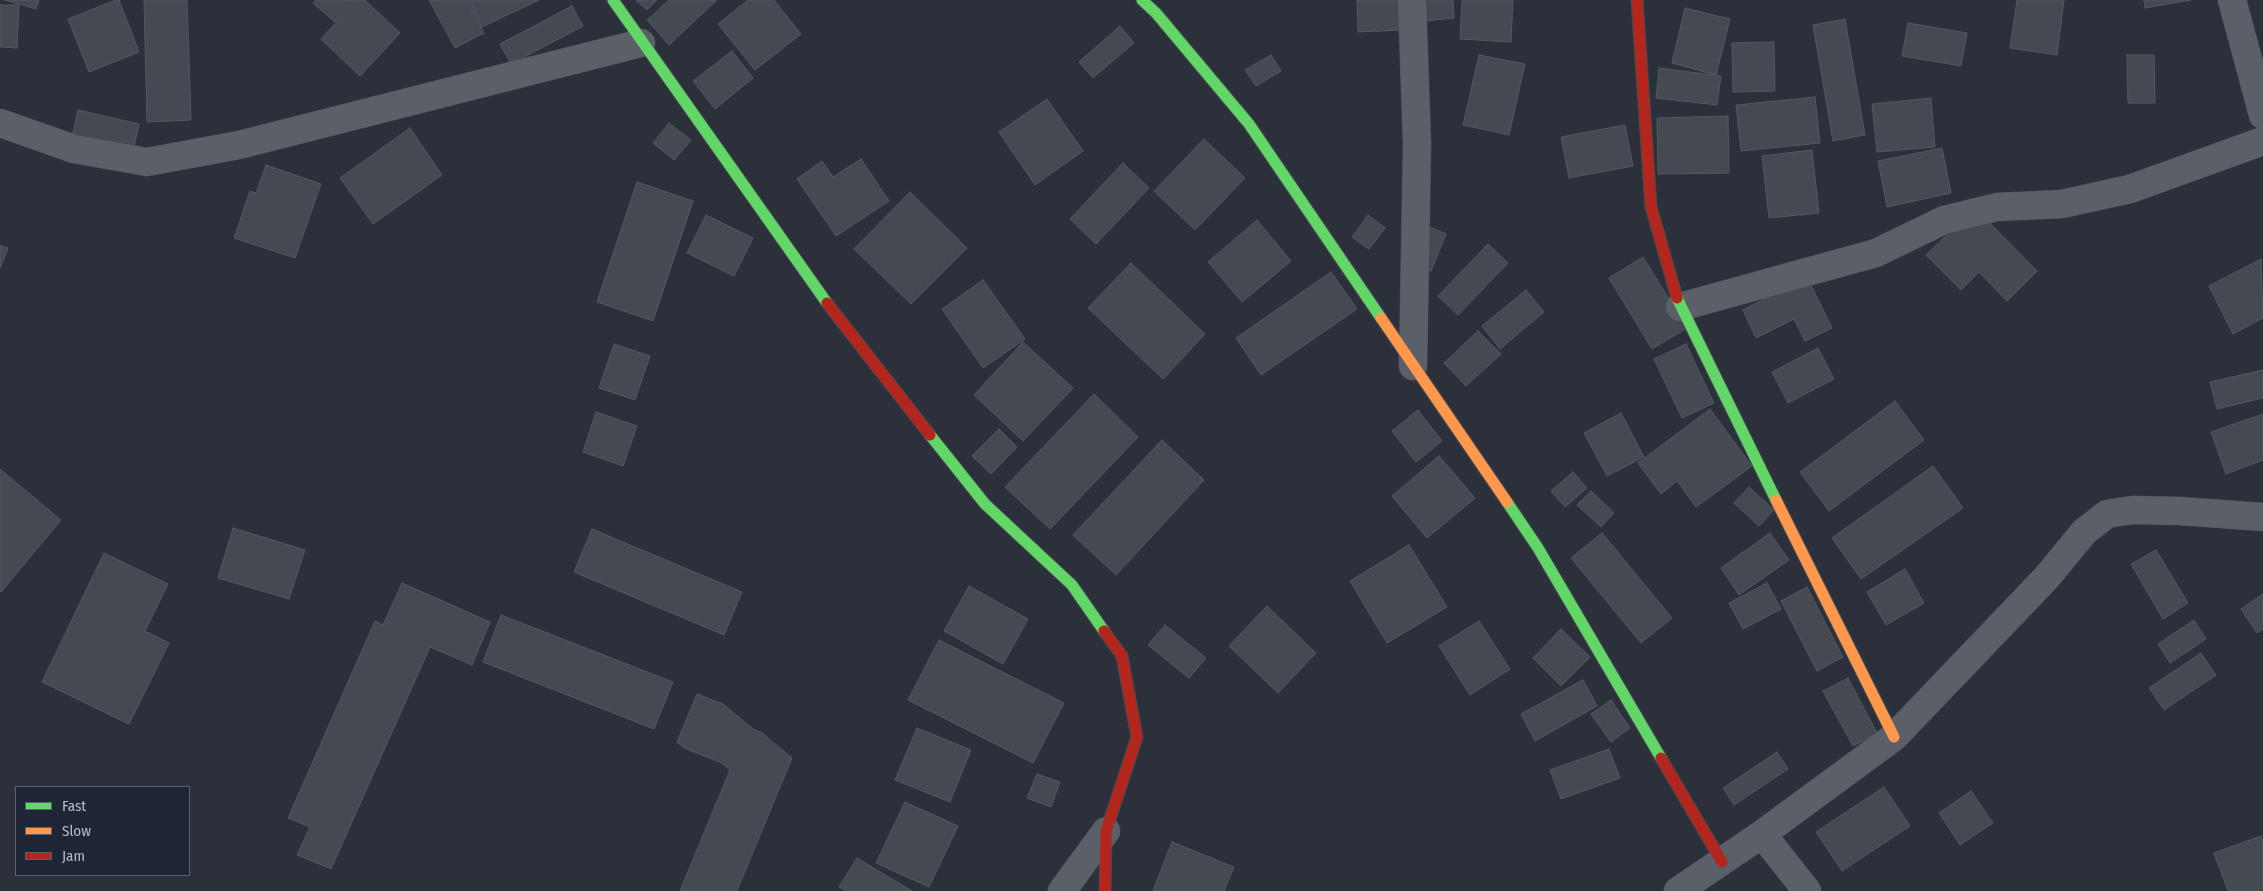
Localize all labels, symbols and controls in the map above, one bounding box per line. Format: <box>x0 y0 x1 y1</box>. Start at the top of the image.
legend <box>15 786 190 876</box>
text: Fast <box>62 797 86 815</box>
text: Slow <box>62 822 91 840</box>
text: Jam <box>62 847 85 865</box>

